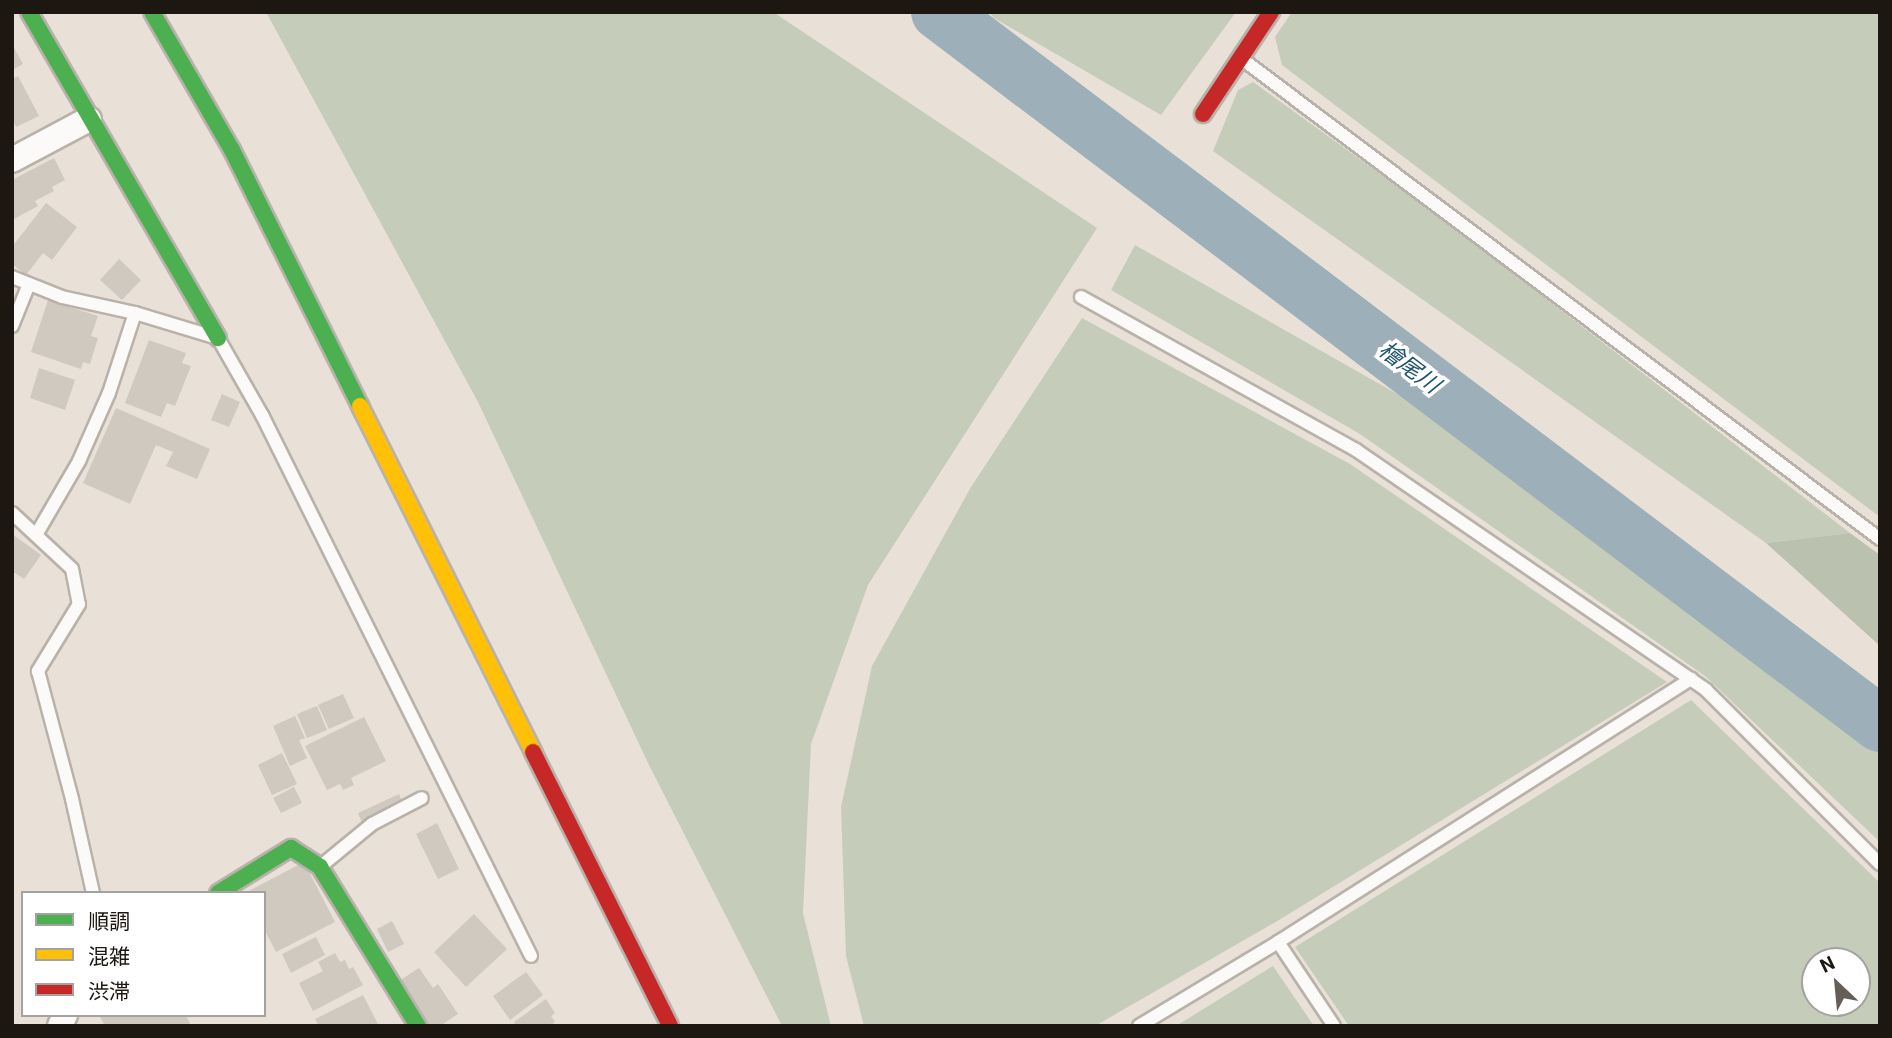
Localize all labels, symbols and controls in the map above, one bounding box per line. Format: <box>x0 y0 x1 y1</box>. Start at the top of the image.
water label: 檜尾川 <box>1373 336 1445 400</box>
legend <box>21 891 266 1017</box>
text: 順調 <box>88 910 130 934</box>
text: 混雑 <box>88 945 130 969</box>
north arrow <box>1801 947 1871 1017</box>
text: N <box>1816 951 1839 978</box>
text: 渋滞 <box>88 980 130 1004</box>

